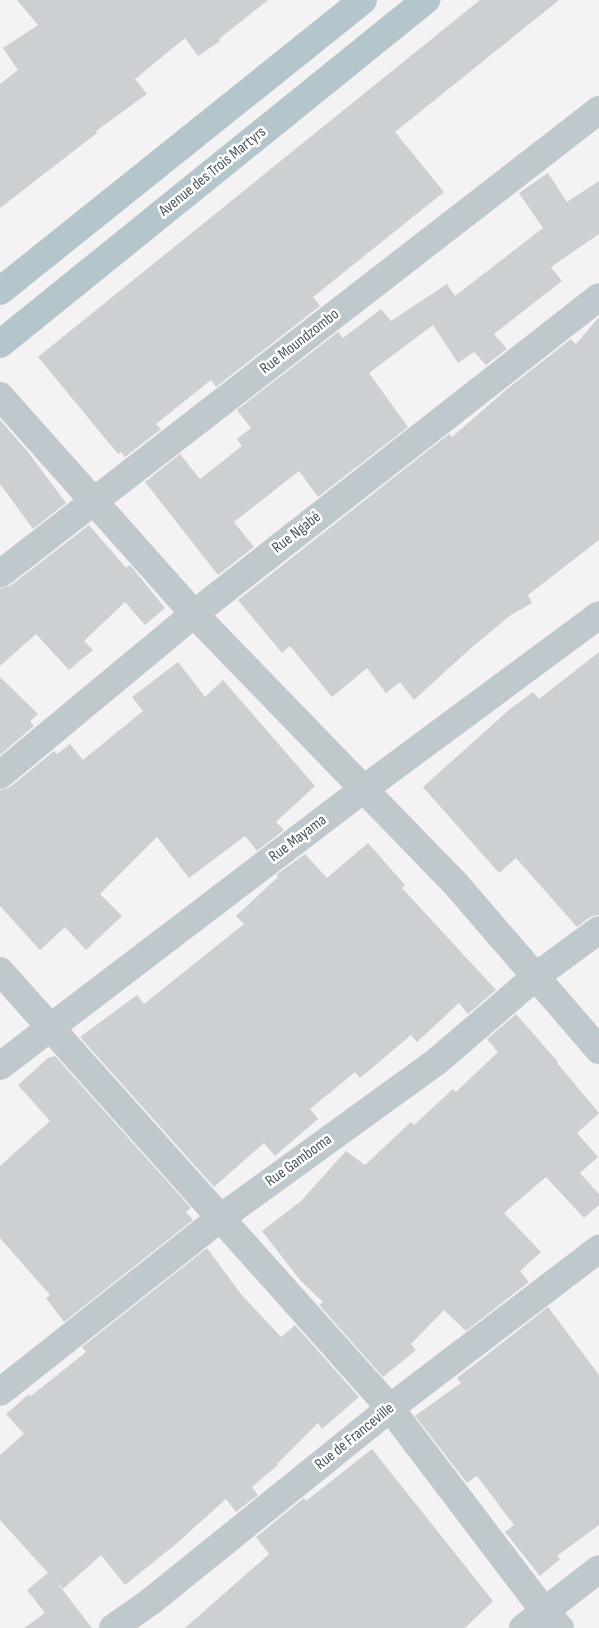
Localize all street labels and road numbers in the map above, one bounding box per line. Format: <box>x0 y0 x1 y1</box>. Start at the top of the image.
street label: Avenue des Trois Martyrs <box>156 123 270 221</box>
street label: Rue Moundzombo <box>257 305 343 379</box>
street label: Rue Ngabé <box>269 508 325 558</box>
street label: Rue Mayama <box>265 811 331 867</box>
street label: Rue Gamboma <box>262 1131 336 1191</box>
street label: Rue de Franceville <box>312 1399 398 1475</box>

